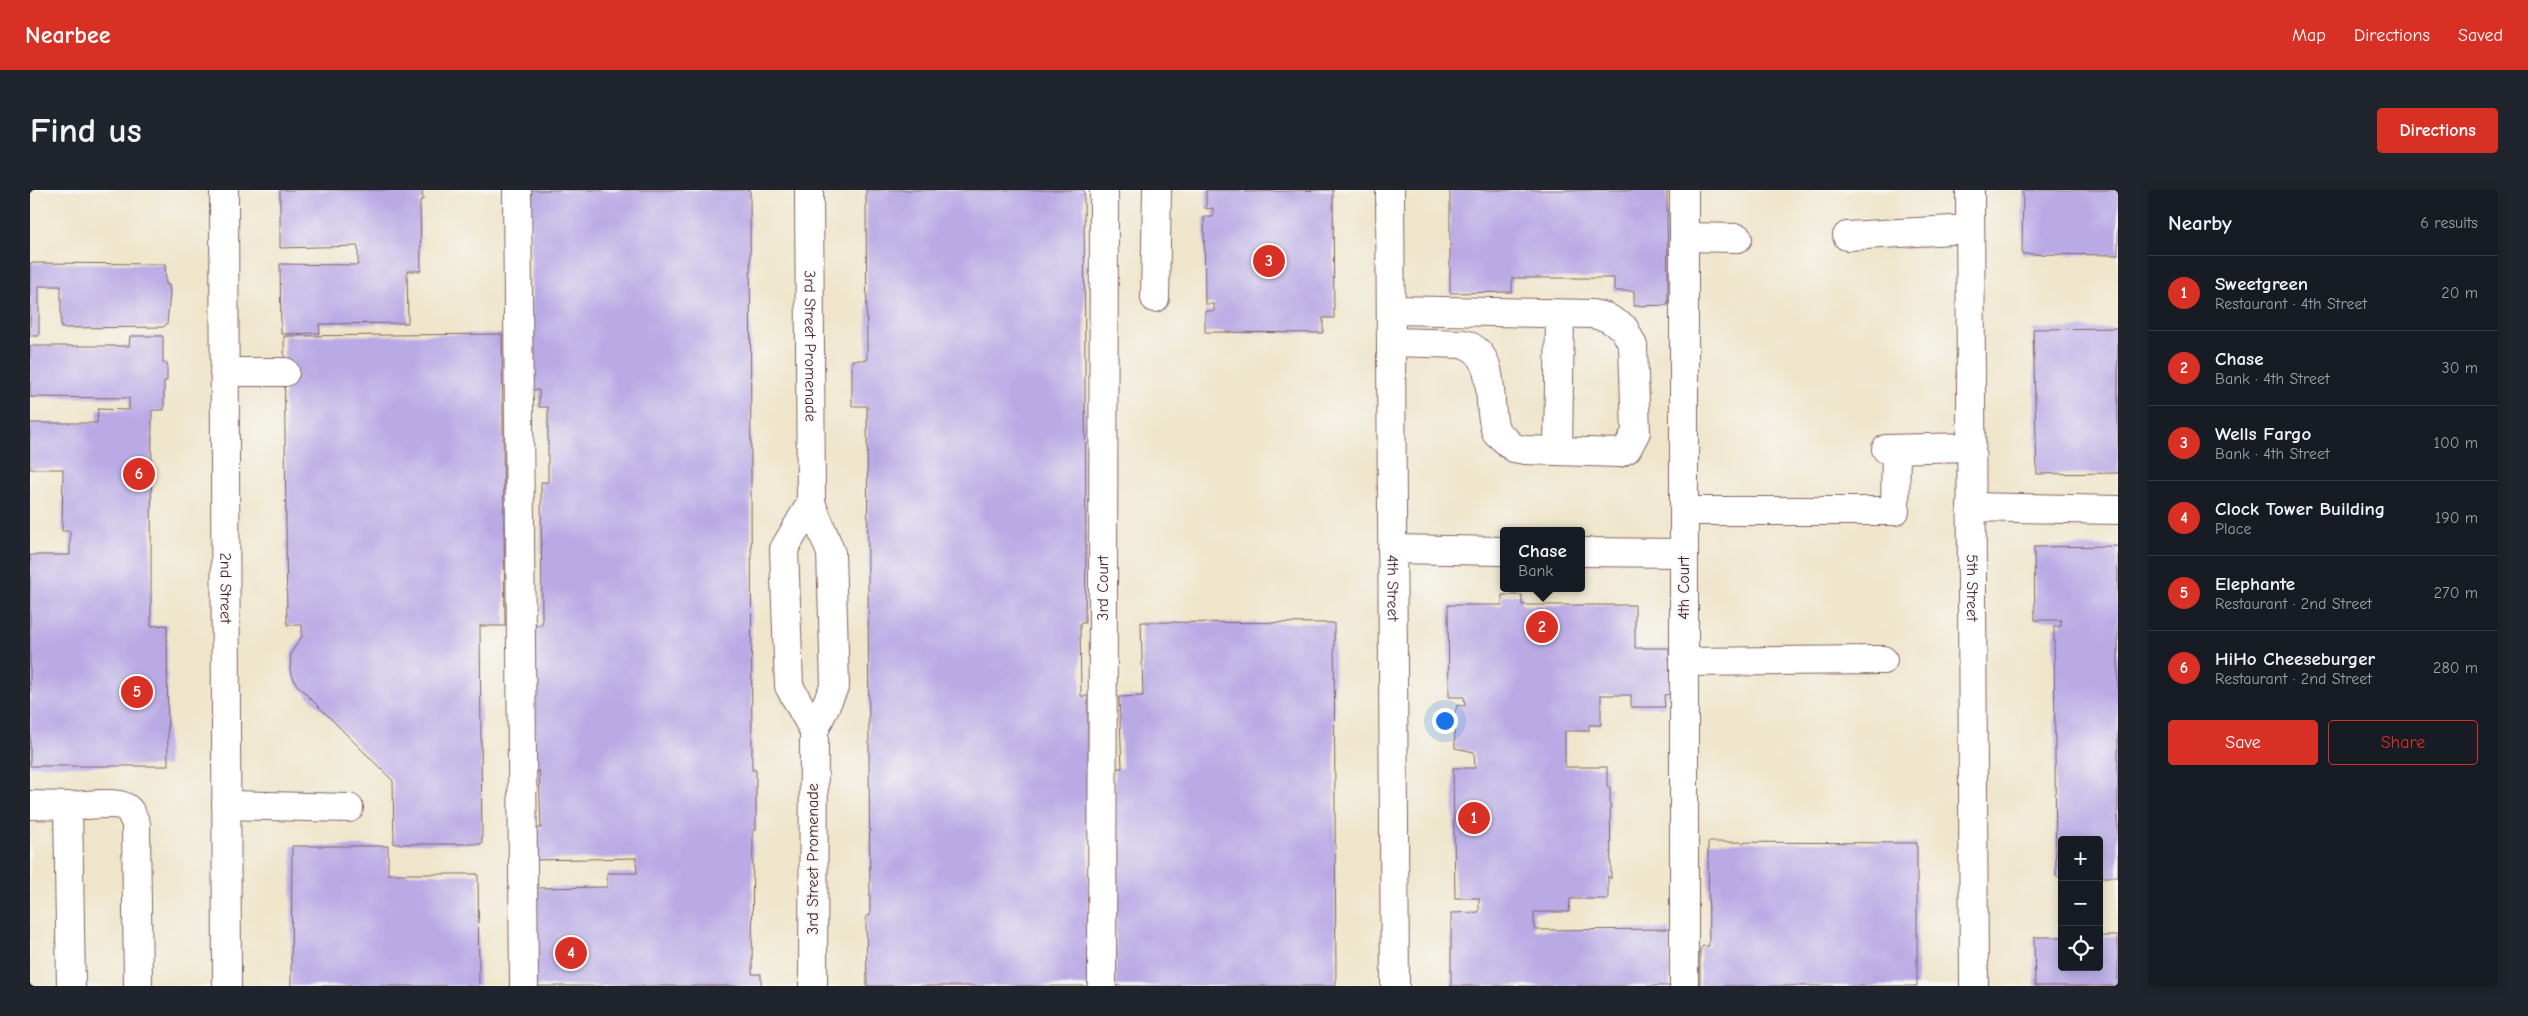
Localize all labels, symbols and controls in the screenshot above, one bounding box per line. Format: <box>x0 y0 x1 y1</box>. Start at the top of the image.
text: Nearbee <box>25 21 110 49</box>
text: Map <box>2292 25 2326 46</box>
text: Directions <box>2354 25 2430 46</box>
text: Saved <box>2458 25 2503 46</box>
button: Directions <box>2377 108 2498 153</box>
text: Find us <box>30 110 142 151</box>
text: Nearby <box>2168 211 2232 235</box>
text: 6 results <box>2420 214 2478 232</box>
pin: 3 <box>1253 242 1285 280</box>
street label: 3rd Street Promenade <box>801 270 819 422</box>
text: Sweetgreen <box>2215 273 2308 295</box>
text: 1 <box>2181 284 2187 302</box>
text: 20 m <box>2441 284 2478 302</box>
text: Restaurant · 4th Street <box>2215 295 2367 313</box>
text: Chase <box>2215 348 2264 370</box>
text: 2 <box>2180 359 2188 377</box>
text: 30 m <box>2442 359 2478 377</box>
text: Bank · 4th Street <box>2215 370 2330 388</box>
text: Wells Fargo <box>2215 423 2311 445</box>
text: 3 <box>2180 434 2188 452</box>
text: 100 m <box>2434 434 2478 452</box>
text: Bank · 4th Street <box>2215 445 2330 463</box>
pin: 6 <box>123 455 155 493</box>
text: Clock Tower Building <box>2215 498 2385 520</box>
text: 4 <box>2180 509 2188 527</box>
text: 190 m <box>2435 509 2478 527</box>
text: Place <box>2215 520 2251 538</box>
popup <box>1500 527 1585 592</box>
text: Chase <box>1518 540 1567 562</box>
street label: 2nd Street <box>216 552 235 624</box>
street label: 5th Street <box>1963 554 1981 622</box>
street label: 3rd Court <box>1094 555 1112 621</box>
street label: 4th Street <box>1383 555 1402 622</box>
street label: 4th Court <box>1675 556 1693 620</box>
text: Bank <box>1518 562 1553 580</box>
text: Elephante <box>2215 573 2295 595</box>
text: 5 <box>2180 584 2188 602</box>
text: 270 m <box>2434 584 2478 602</box>
text: Restaurant · 2nd Street <box>2215 595 2372 613</box>
pin: 2 <box>1526 608 1558 646</box>
text: HiHo Cheeseburger <box>2215 648 2375 670</box>
text: 6 <box>2180 659 2188 677</box>
text: 280 m <box>2433 659 2478 677</box>
text: Restaurant · 2nd Street <box>2215 670 2372 688</box>
pin: 5 <box>121 673 153 711</box>
your location <box>1432 708 1458 734</box>
button: Save <box>2168 720 2318 765</box>
button: Share <box>2328 720 2478 765</box>
street label: 3rd Street Promenade <box>804 783 822 935</box>
pin: 1 <box>1458 799 1490 837</box>
map controls <box>2058 836 2103 971</box>
button: + <box>2058 836 2103 881</box>
button: − <box>2058 881 2103 926</box>
button: locate <box>2058 926 2103 971</box>
pin: 4 <box>555 934 587 972</box>

